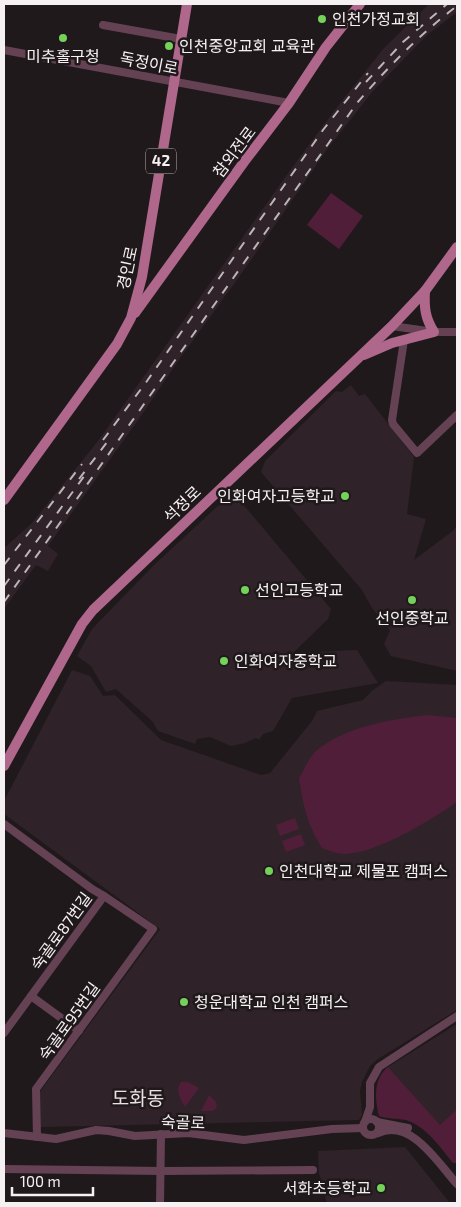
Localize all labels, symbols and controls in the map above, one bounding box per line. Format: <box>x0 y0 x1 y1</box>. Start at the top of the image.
place label: 인천가정교회 <box>332 9 420 28</box>
marker: 인천가정교회 <box>316 13 328 25</box>
marker: 미추홀구청 <box>57 32 69 44</box>
place label: 인천중앙교회 교육관 <box>179 36 315 55</box>
marker: 인천중앙교회 교육관 <box>163 40 175 52</box>
place label: 미추홀구청 <box>26 46 100 65</box>
street label: 독정이로 <box>118 48 180 78</box>
street label: 참외전로 <box>208 122 259 181</box>
road number: 42 <box>146 148 176 174</box>
street label: 경인로 <box>113 244 140 291</box>
street label: 석정로 <box>159 481 204 526</box>
place label: 인화여자고등학교 <box>217 486 335 505</box>
marker: 인화여자고등학교 <box>339 490 351 502</box>
place label: 선인고등학교 <box>255 580 343 599</box>
marker: 선인고등학교 <box>239 584 251 596</box>
marker: 선인중학교 <box>406 594 418 606</box>
place label: 선인중학교 <box>375 608 449 627</box>
place label: 인화여자중학교 <box>234 651 337 670</box>
marker: 인화여자중학교 <box>218 655 230 667</box>
place label: 인천대학교 제물포 캠퍼스 <box>279 861 448 880</box>
marker: 인천대학교 제물포 캠퍼스 <box>263 865 275 877</box>
street label: 숙골로87번길 <box>26 888 95 973</box>
street label: 숙골로95번길 <box>34 978 103 1063</box>
place label: 청운대학교 인천 캠퍼스 <box>194 992 348 1011</box>
marker: 청운대학교 인천 캠퍼스 <box>178 996 190 1008</box>
district label: 도화동 <box>112 1086 164 1109</box>
street label: 숙골로 <box>161 1111 206 1132</box>
scale bar <box>12 1164 94 1196</box>
text: 100 m <box>20 1172 61 1190</box>
place label: 서화초등학교 <box>283 1178 371 1197</box>
marker: 서화초등학교 <box>375 1182 387 1194</box>

